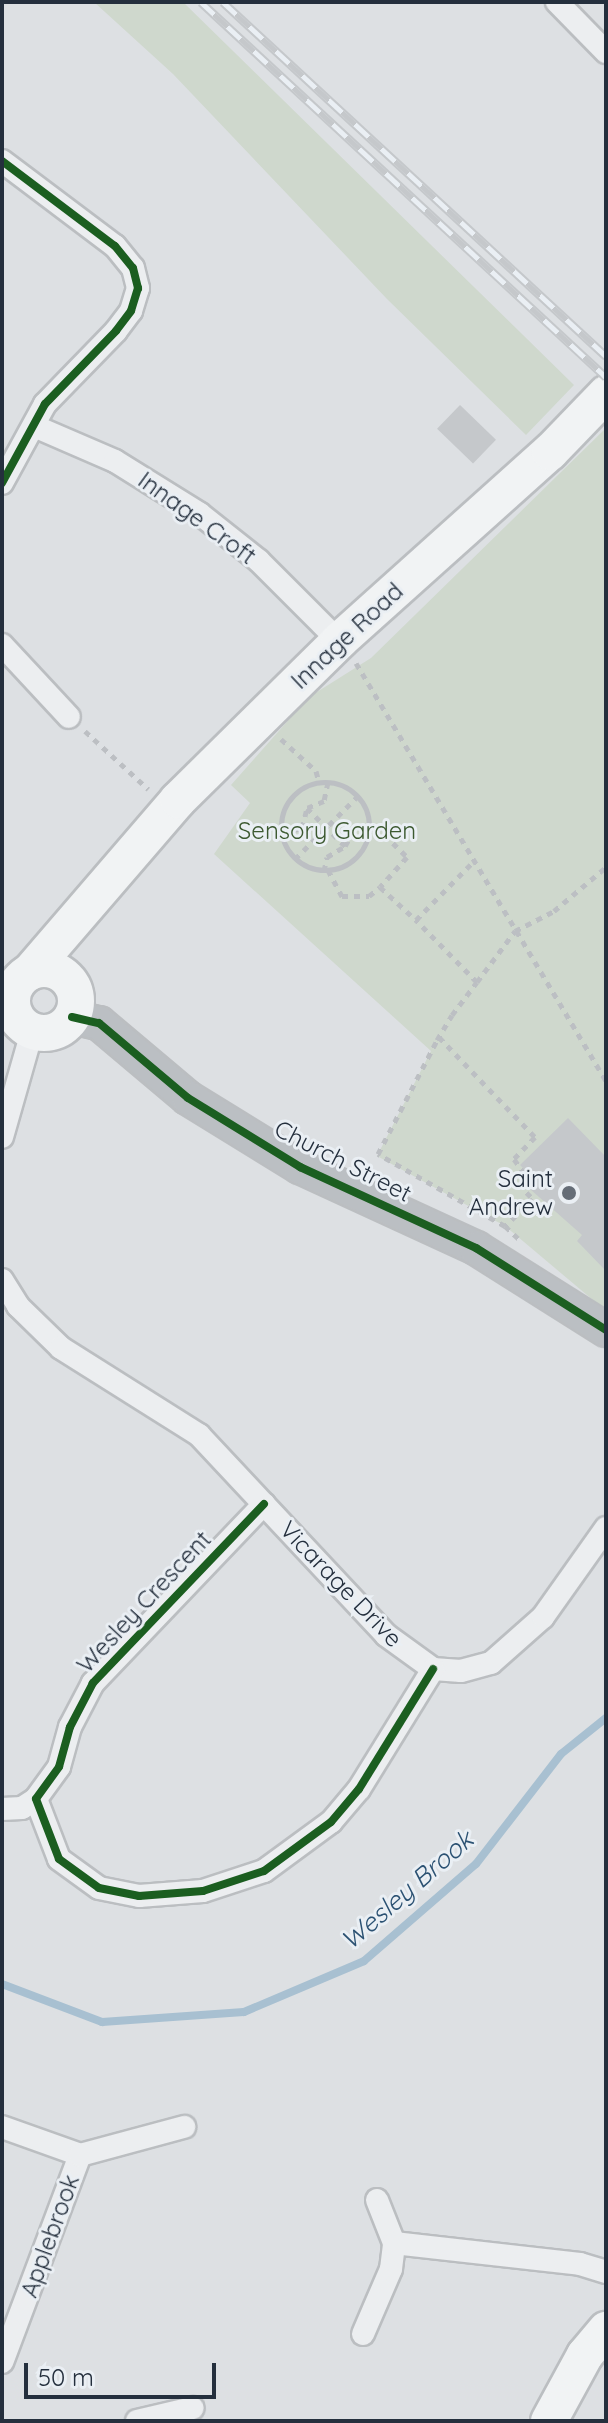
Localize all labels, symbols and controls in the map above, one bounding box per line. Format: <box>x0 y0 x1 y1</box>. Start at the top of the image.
street label: Innage Croft <box>132 466 262 570</box>
street label: Innage Road <box>285 577 409 695</box>
park label: Sensory Garden <box>238 817 416 845</box>
street label: Church Street <box>270 1114 416 1208</box>
place label: Saint Andrew <box>469 1165 553 1221</box>
marker: Saint Andrew <box>560 1184 578 1202</box>
street label: Vicarage Drive <box>274 1515 408 1653</box>
street label: Wesley Crescent <box>71 1525 217 1679</box>
water label: Wesley Brook <box>334 1824 480 1956</box>
street label: Applebrook <box>14 2171 86 2301</box>
scale bar <box>28 2347 220 2397</box>
text: 50 m <box>38 2362 94 2392</box>

